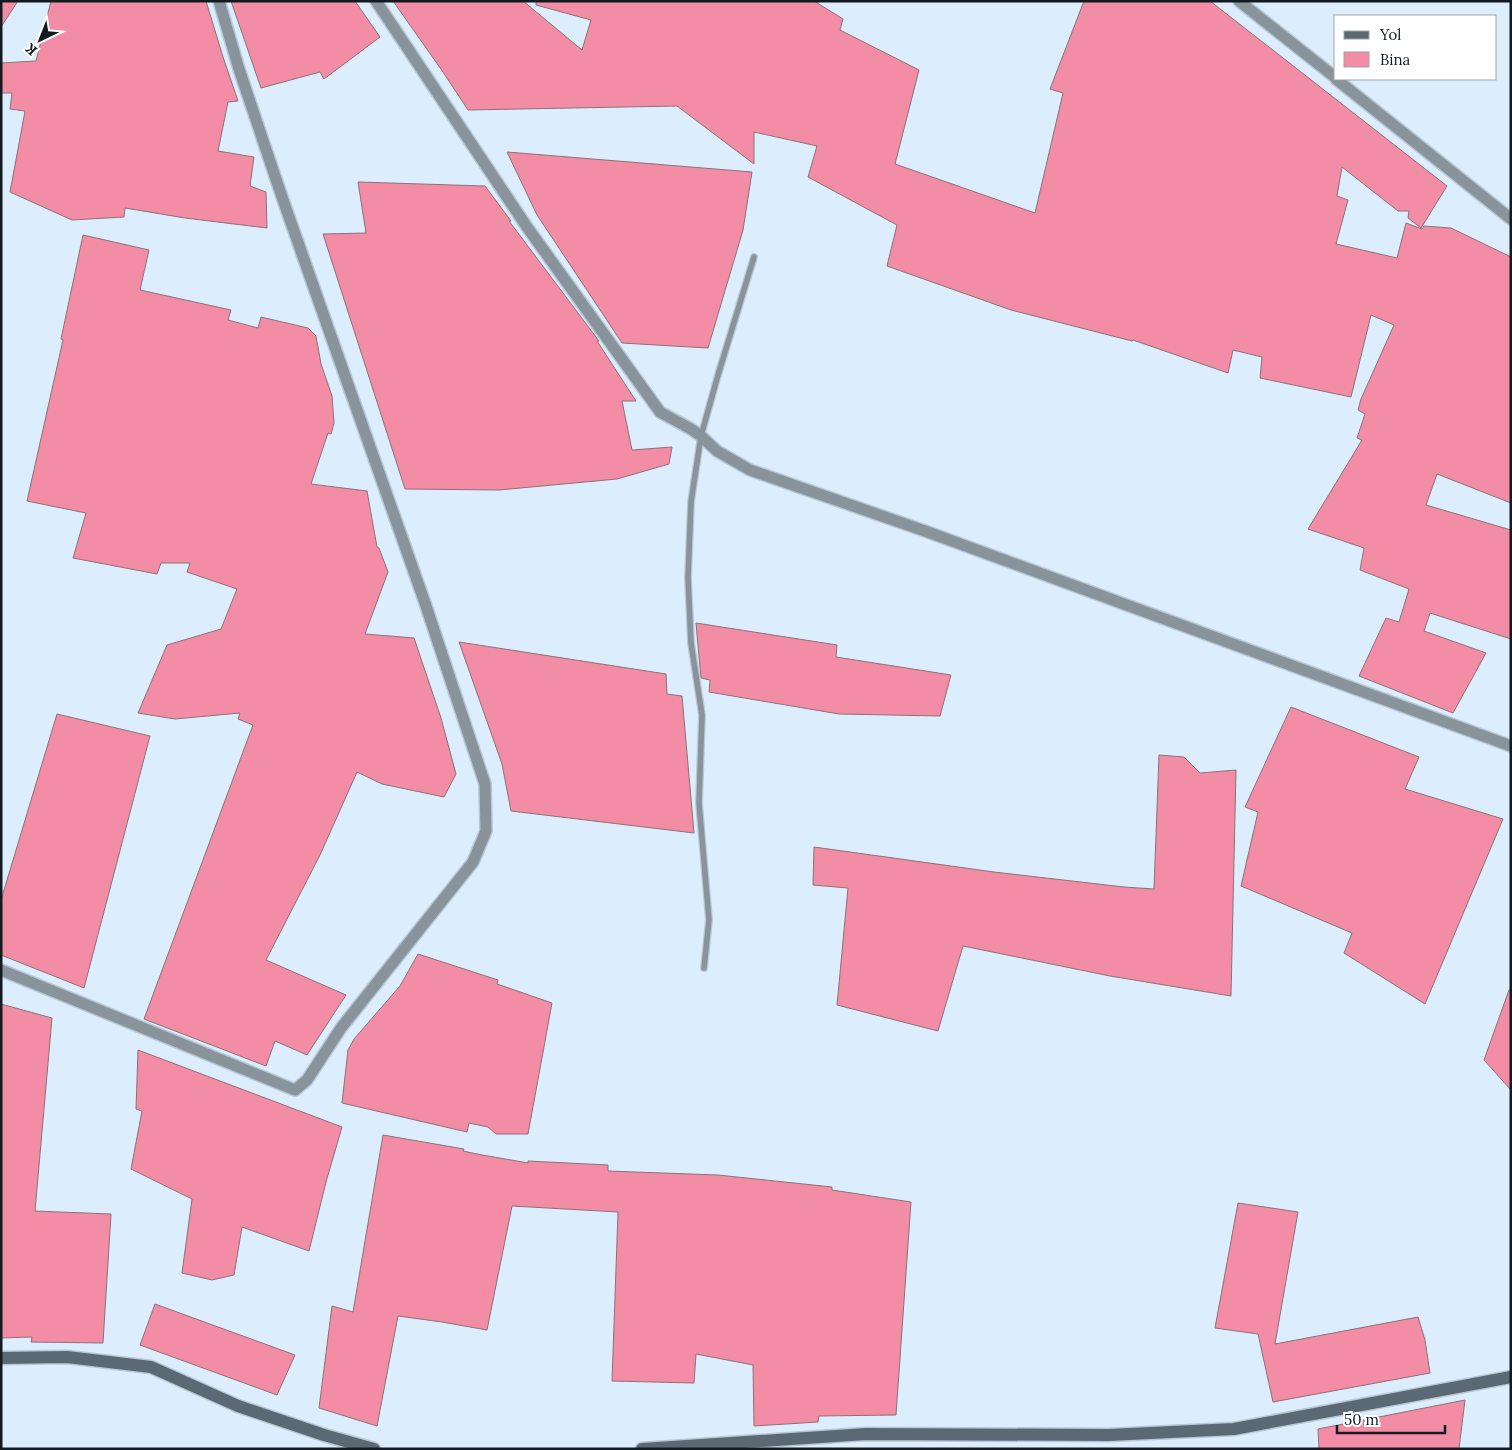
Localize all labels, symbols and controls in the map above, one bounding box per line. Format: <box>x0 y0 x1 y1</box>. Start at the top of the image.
north arrow <box>15 15 65 65</box>
legend <box>1334 15 1497 80</box>
text: Yol <box>1379 25 1401 44</box>
text: K <box>21 40 41 59</box>
text: Bina <box>1380 50 1411 69</box>
scale bar <box>1337 1402 1444 1434</box>
text: 50 m <box>1344 1410 1379 1429</box>

